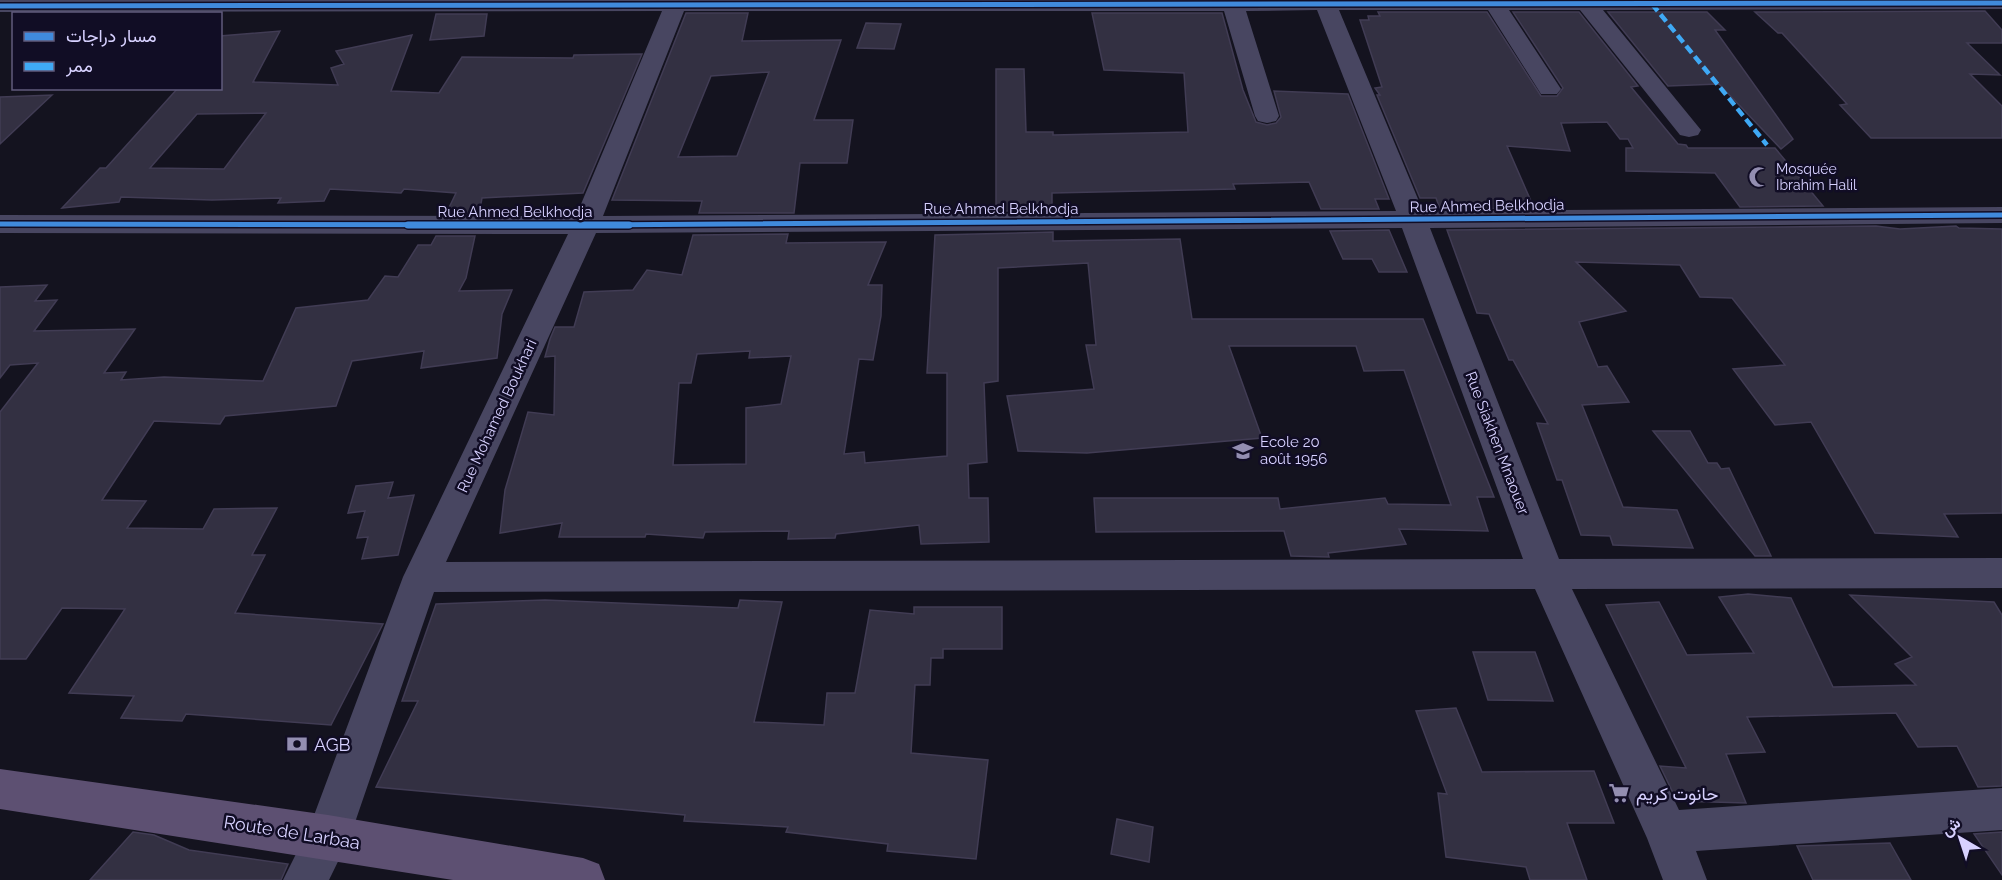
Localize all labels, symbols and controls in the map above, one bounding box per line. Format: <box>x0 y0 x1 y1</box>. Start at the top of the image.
legend <box>12 12 222 90</box>
text: مسار دراجات <box>66 25 157 47</box>
text: ممر <box>65 55 93 77</box>
place label: Mosquée Ibrahim Halil <box>1776 161 1857 193</box>
mosque icon: Mosquée Ibrahim Halil <box>1747 165 1771 189</box>
street label: Rue Ahmed Belkhodja <box>1409 196 1565 216</box>
street label: Rue Ahmed Belkhodja <box>924 200 1078 218</box>
street label: Rue Ahmed Belkhodja <box>438 203 592 221</box>
street label: Rue Mohamed Boukhari <box>454 336 540 496</box>
street label: Rue Siakhen Mnaouer <box>1461 369 1533 518</box>
place label: Ecole 20 août 1956 <box>1260 433 1327 468</box>
school or university icon: Ecole 20 août 1956 <box>1231 439 1255 463</box>
bank icon: AGB <box>285 732 309 756</box>
place label: AGB <box>314 734 351 755</box>
supermarket icon: حانوت كريم <box>1607 781 1631 805</box>
place label: حانوت كريم <box>1636 783 1718 806</box>
north arrow <box>1930 808 1990 868</box>
street label: Route de Larbaa <box>222 811 362 853</box>
text: ش <box>1937 813 1964 840</box>

